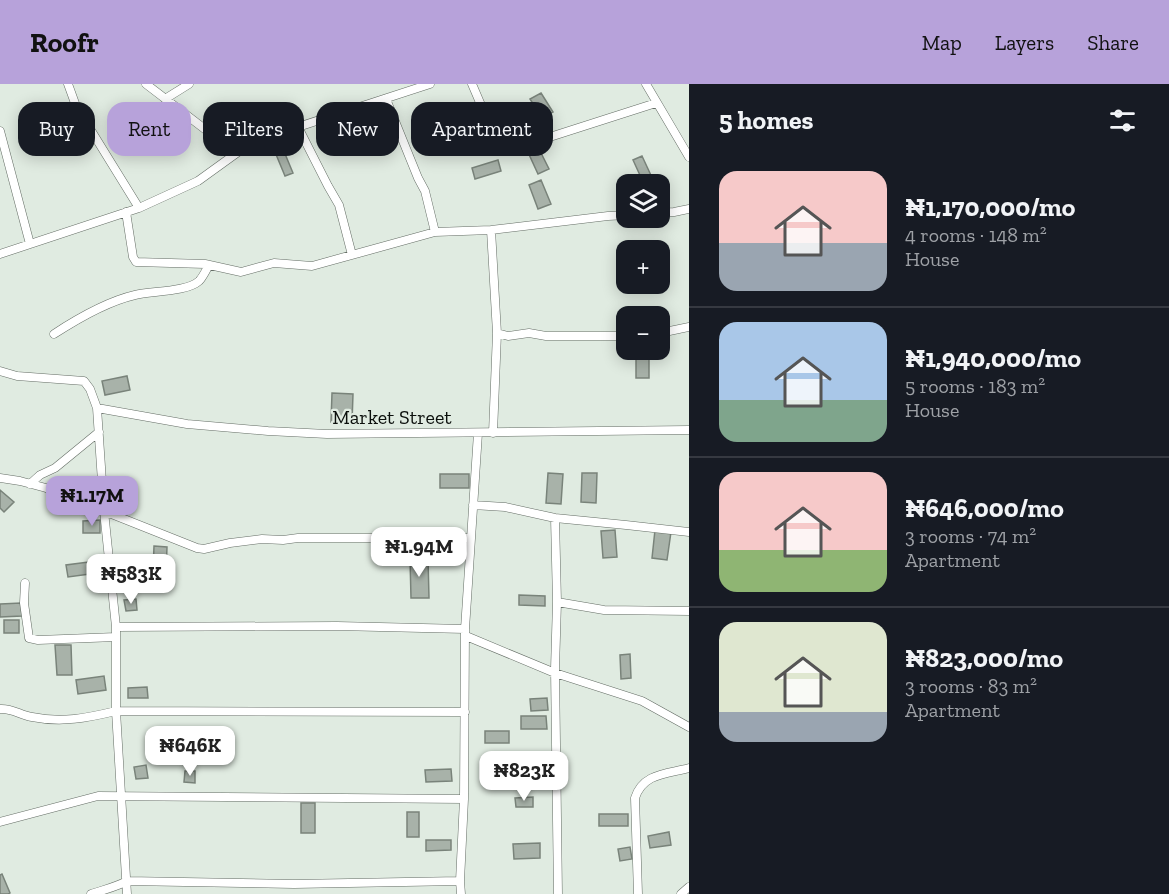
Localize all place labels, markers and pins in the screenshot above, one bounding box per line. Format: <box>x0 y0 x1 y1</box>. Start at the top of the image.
pin: ₦1.17M <box>43 476 141 527</box>
pin: ₦1.94M <box>370 527 468 578</box>
pin: ₦583K <box>89 554 173 605</box>
pin: ₦646K <box>148 726 232 777</box>
pin: ₦823K <box>482 751 566 802</box>

